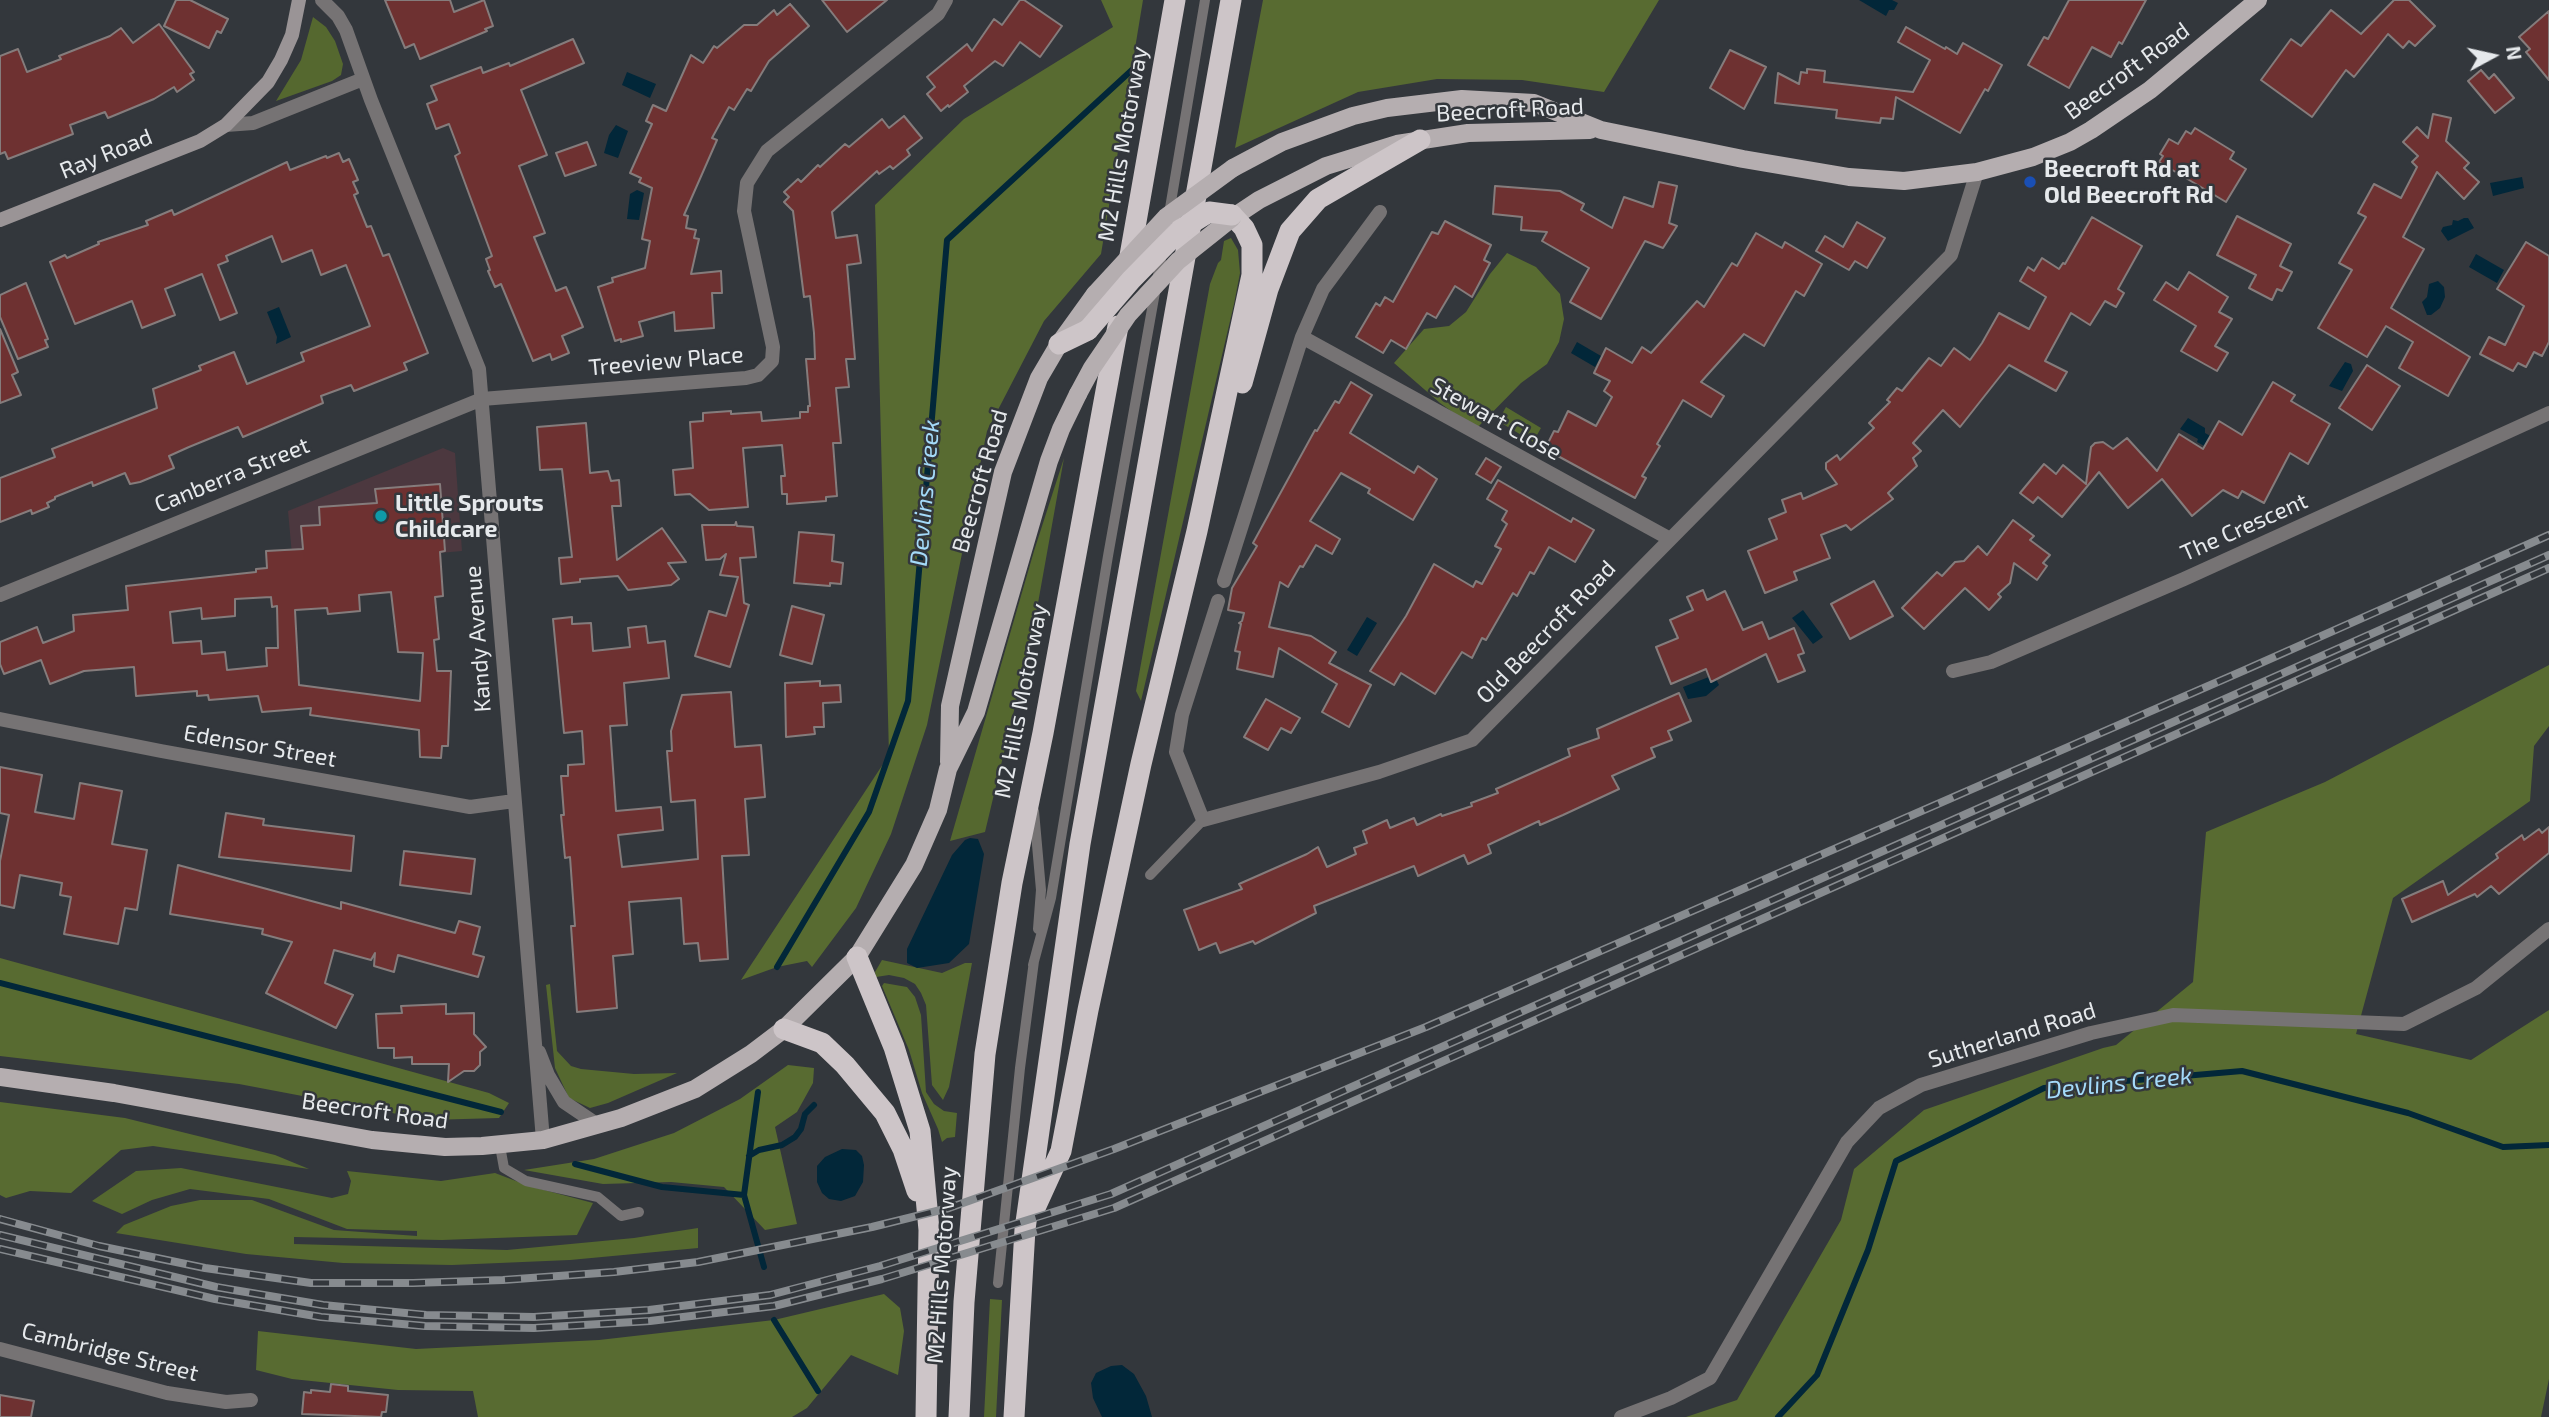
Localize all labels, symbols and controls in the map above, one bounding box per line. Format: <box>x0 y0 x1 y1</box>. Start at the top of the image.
street label: Beecroft Road <box>2059 16 2195 126</box>
north arrow <box>2458 21 2528 91</box>
street label: M2 Hills Motorway <box>1092 44 1154 244</box>
text: N <box>2502 45 2527 61</box>
street label: Beecroft Road <box>1435 92 1585 128</box>
street label: Ray Road <box>56 123 156 185</box>
place label: Beecroft Rd at Old Beecroft Rd <box>2044 155 2214 209</box>
marker: Beecroft Rd at Old Beecroft Rd <box>2022 174 2038 190</box>
street label: Treeview Place <box>587 340 745 382</box>
street label: Stewart Close <box>1426 372 1566 466</box>
street label: Beecroft Road <box>946 406 1014 556</box>
water label: Devlins Creek <box>904 419 946 567</box>
street label: Canberra Street <box>150 431 314 519</box>
street label: The Crescent <box>2176 487 2312 567</box>
place label: Little Sprouts Childcare <box>395 489 544 543</box>
marker: Little Sprouts Childcare <box>373 508 389 524</box>
street label: Old Beecroft Road <box>1471 555 1621 709</box>
street label: Kandy Avenue <box>459 565 497 713</box>
street label: M2 Hills Motorway <box>989 601 1053 801</box>
street label: Edensor Street <box>181 719 339 773</box>
street label: Sutherland Road <box>1925 996 2099 1074</box>
water label: Devlins Creek <box>2044 1061 2194 1105</box>
street label: Beecroft Road <box>300 1087 450 1135</box>
street label: M2 Hills Motorway <box>921 1165 963 1365</box>
street label: Cambridge Street <box>19 1317 201 1387</box>

